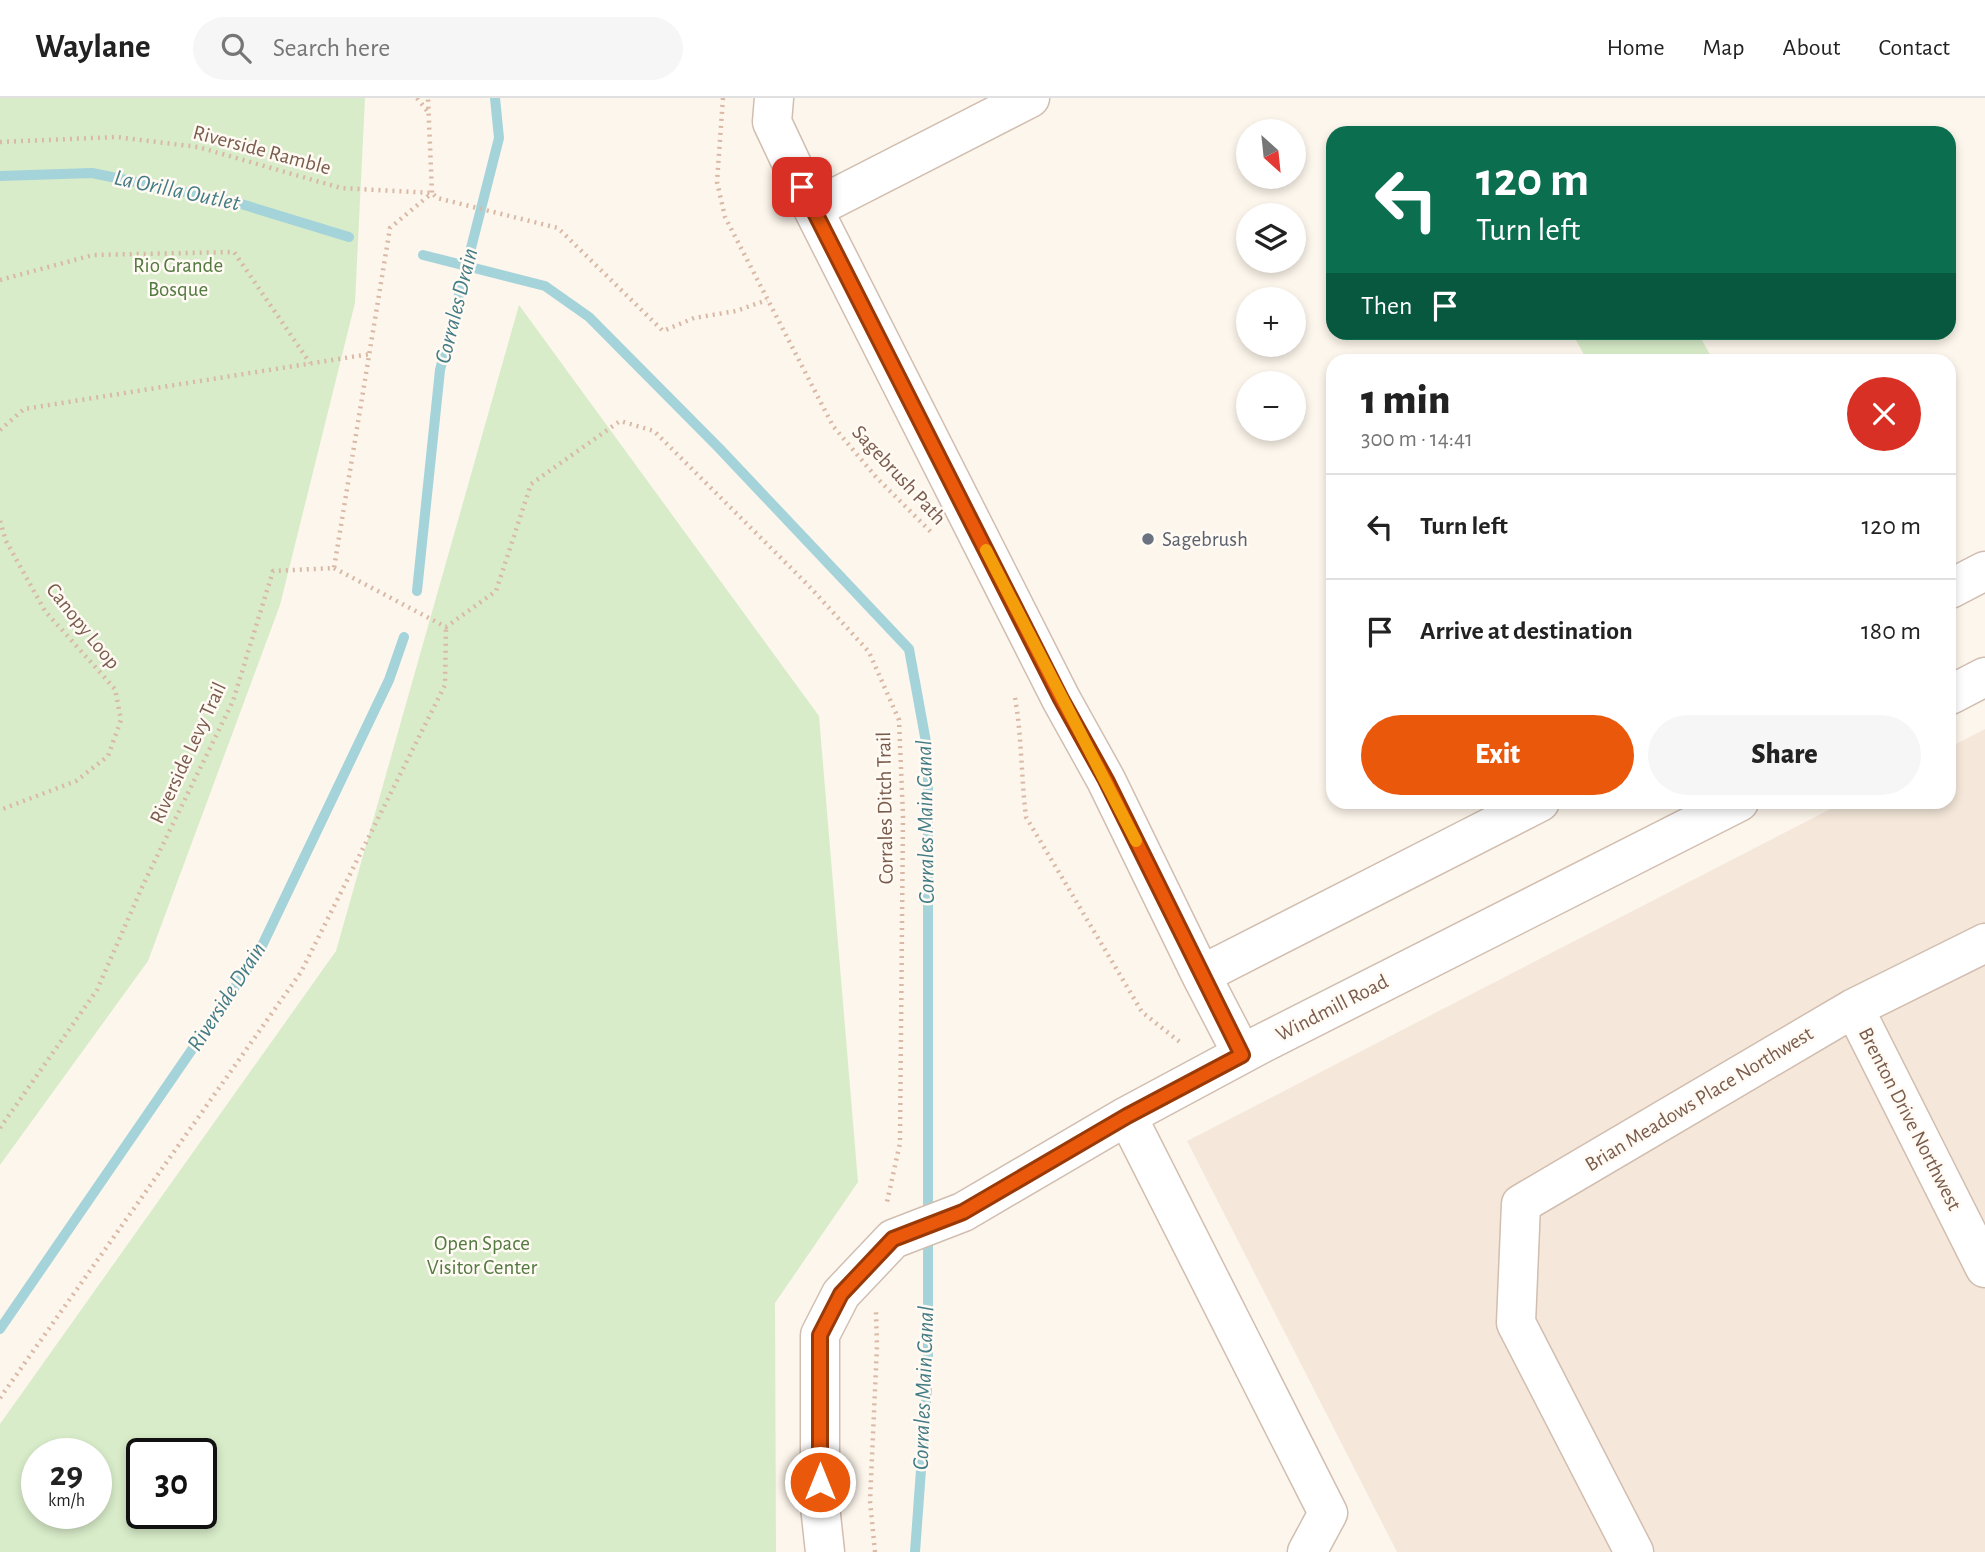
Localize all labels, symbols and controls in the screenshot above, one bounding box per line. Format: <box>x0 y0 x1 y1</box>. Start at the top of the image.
search box <box>193 17 683 80</box>
icon: search <box>217 29 255 67</box>
text: Waylane <box>35 31 151 64</box>
text: Search here <box>273 35 390 61</box>
text: Home <box>1607 36 1665 60</box>
text: Map <box>1703 36 1745 60</box>
text: About <box>1783 36 1840 60</box>
text: Contact <box>1878 36 1950 60</box>
north arrow <box>1236 119 1306 189</box>
map controls <box>1236 119 1306 441</box>
street label: Riverside Ramble <box>191 122 333 178</box>
icon: left <box>1361 154 1452 245</box>
text: 120 m <box>1476 156 1589 205</box>
pin <box>772 157 832 217</box>
water label: La Orilla Outlet <box>112 166 242 216</box>
icon: arrive <box>783 168 821 206</box>
button: layers <box>1236 203 1306 273</box>
text: Turn left <box>1476 214 1580 246</box>
water label: Corrales Drain <box>432 246 482 366</box>
park label: Rio Grande Bosque <box>133 255 223 300</box>
button: + <box>1236 287 1306 357</box>
icon: arrive <box>1426 287 1464 325</box>
text: Then <box>1361 293 1412 319</box>
button: − <box>1236 371 1306 441</box>
button: close <box>1847 377 1921 451</box>
text: 1 min <box>1361 379 1450 421</box>
street label: Sagebrush Path <box>848 421 950 529</box>
text: 300 m · 14:41 <box>1361 428 1473 451</box>
icon: left <box>1361 508 1399 546</box>
text: Turn left <box>1420 513 1508 539</box>
text: 120 m <box>1861 513 1921 539</box>
place label: Sagebrush <box>1162 529 1248 550</box>
marker: Sagebrush <box>1140 531 1156 547</box>
street label: Canopy Loop <box>42 579 124 673</box>
icon: arrive <box>1361 613 1399 651</box>
text: Arrive at destination <box>1420 618 1633 644</box>
text: 180 m <box>1861 618 1921 644</box>
street label: Riverside Levy Trail <box>146 679 230 827</box>
button: Exit <box>1361 715 1634 795</box>
button: Share <box>1648 715 1921 795</box>
street label: Corrales Ditch Trail <box>873 731 897 885</box>
water label: Corrales Main Canal <box>913 739 939 904</box>
water label: Riverside Drain <box>183 939 271 1055</box>
street label: Windmill Road <box>1272 971 1392 1045</box>
street label: Brian Meadows Place Northwest <box>1581 1022 1817 1175</box>
street label: Brenton Drive Northwest <box>1855 1024 1965 1214</box>
park label: Open Space Visitor Center <box>427 1233 537 1278</box>
water label: Corrales Main Canal <box>910 1305 938 1470</box>
speed limit sign: 30 <box>126 1438 217 1529</box>
position arrow <box>783 1445 857 1519</box>
text: 29 <box>50 1457 83 1492</box>
text: km/h <box>48 1492 85 1510</box>

